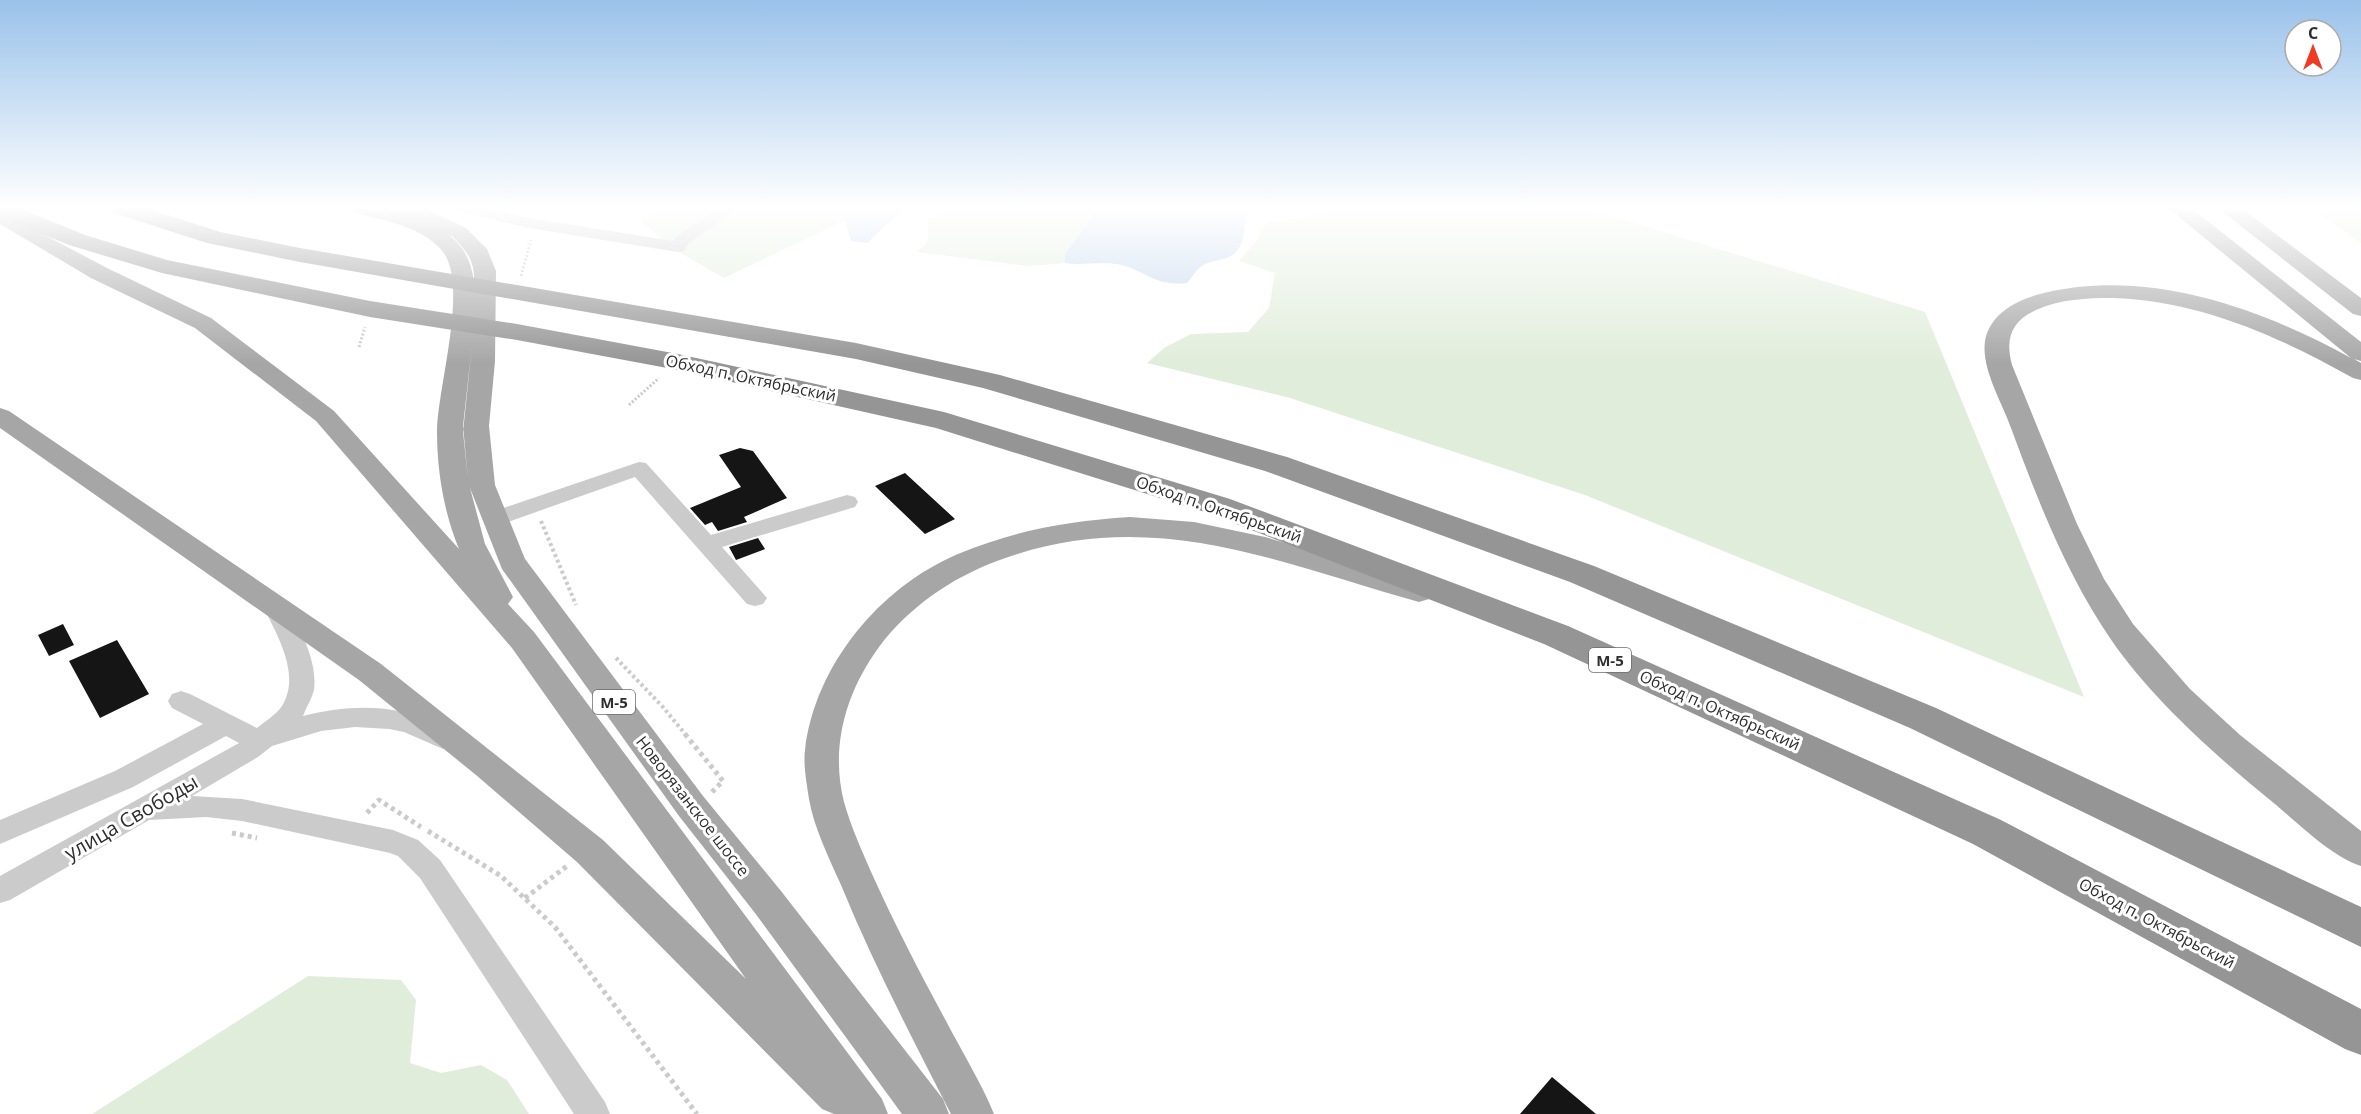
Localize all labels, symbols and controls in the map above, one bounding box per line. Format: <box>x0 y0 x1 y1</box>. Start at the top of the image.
north arrow <box>2283 18 2343 78</box>
text: С <box>2308 22 2318 44</box>
street label: Обход п. Октябрьский <box>664 349 838 407</box>
street label: Обход п. Октябрьский <box>1133 470 1305 548</box>
road number: М-5 <box>1589 648 1631 672</box>
street label: Обход п. Октябрьский <box>1636 665 1804 755</box>
road number: М-5 <box>593 690 635 714</box>
street label: Новорязанское шоссе <box>631 731 755 881</box>
street label: улица Свободы <box>59 768 203 866</box>
street label: Обход п. Октябрьский <box>2075 873 2239 973</box>

